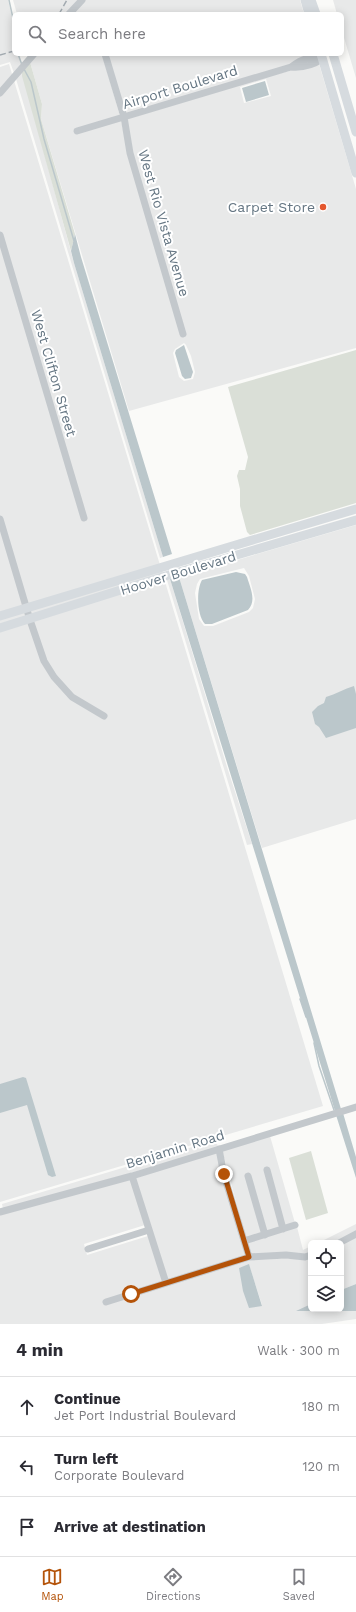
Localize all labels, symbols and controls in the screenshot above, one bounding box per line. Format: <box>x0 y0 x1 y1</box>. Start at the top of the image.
search box <box>12 12 344 56</box>
icon: search <box>26 23 48 45</box>
text: Search here <box>58 25 146 43</box>
street label: Airport Boulevard <box>121 62 239 112</box>
street label: West Rio Vista Avenue <box>135 148 193 298</box>
place label: Carpet Store <box>228 199 315 215</box>
marker: Carpet Store <box>318 202 328 212</box>
street label: West Clifton Street <box>28 308 80 438</box>
street label: Hoover Boulevard <box>118 548 238 598</box>
street label: Benjamin Road <box>124 1126 226 1172</box>
route end <box>215 1165 233 1183</box>
map controls <box>308 1240 344 1312</box>
button: locate <box>308 1240 344 1276</box>
button: layers <box>308 1276 344 1312</box>
route start <box>122 1285 140 1303</box>
text: 4 min <box>16 1340 63 1360</box>
text: Walk · 300 m <box>257 1343 340 1358</box>
text: Continue <box>54 1390 121 1408</box>
icon: ahead <box>16 1396 38 1418</box>
text: 180 m <box>302 1399 340 1414</box>
text: Jet Port Industrial Boulevard <box>54 1408 236 1423</box>
text: Turn left <box>54 1450 118 1468</box>
icon: left <box>16 1456 38 1478</box>
text: 120 m <box>302 1459 340 1474</box>
text: Corporate Boulevard <box>54 1468 184 1483</box>
icon: arrive <box>16 1516 38 1538</box>
text: Arrive at destination <box>54 1518 206 1536</box>
tab: Map <box>41 1566 64 1603</box>
tab: Directions <box>146 1566 200 1603</box>
tab: Saved <box>283 1566 315 1603</box>

